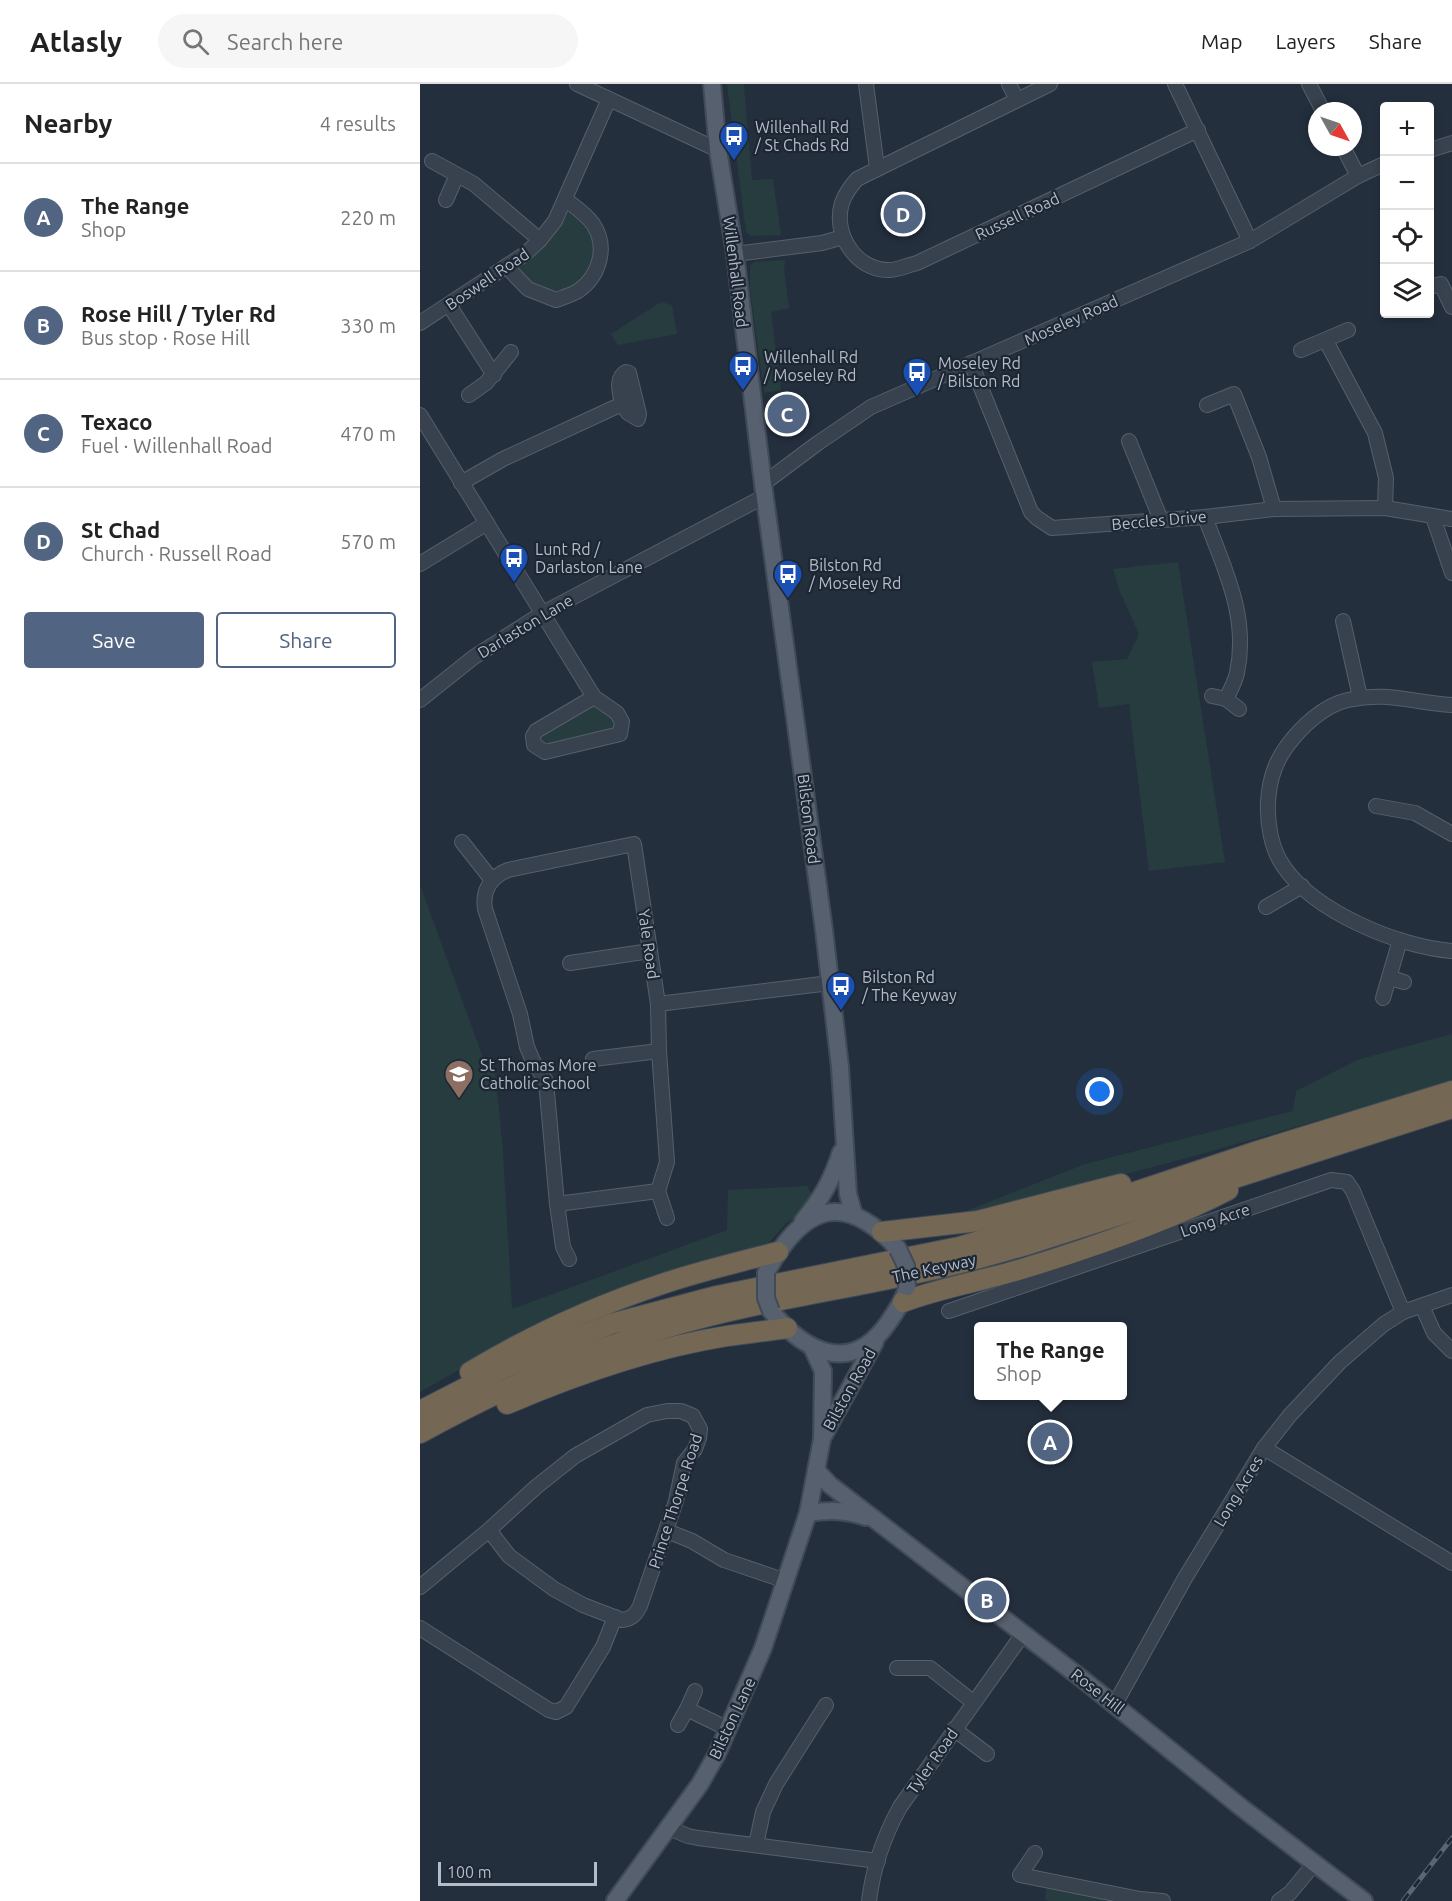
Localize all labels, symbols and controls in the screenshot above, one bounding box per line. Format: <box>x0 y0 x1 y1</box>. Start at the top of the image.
search box <box>158 14 578 68</box>
icon: search <box>179 25 212 58</box>
text: Atlasly <box>30 26 122 57</box>
text: Search here <box>227 29 343 54</box>
text: Map <box>1201 29 1242 53</box>
text: Layers <box>1275 29 1336 53</box>
text: Share <box>1369 29 1422 53</box>
north arrow <box>1308 102 1362 156</box>
map controls <box>1380 102 1434 318</box>
button: + <box>1380 102 1434 156</box>
text: Nearby <box>24 109 112 138</box>
text: 4 results <box>320 112 396 135</box>
place label: Willenhall Rd / St Chads Rd <box>754 118 849 154</box>
bus stop icon: Willenhall Rd / St Chads Rd <box>718 120 750 162</box>
button: − <box>1380 156 1434 210</box>
street label: Russell Road <box>972 189 1062 243</box>
pin: D <box>884 192 922 236</box>
text: The Range <box>81 193 189 218</box>
text: A <box>36 206 51 229</box>
text: 220 m <box>340 206 396 229</box>
button: locate <box>1380 210 1434 264</box>
street label: Willenhall Road <box>720 215 752 329</box>
text: Shop <box>81 218 126 241</box>
street label: Boswell Road <box>442 245 532 313</box>
button: layers <box>1380 264 1434 318</box>
street label: Moseley Road <box>1022 291 1120 349</box>
text: Rose Hill / Tyler Rd <box>81 301 276 326</box>
text: B <box>37 314 50 337</box>
text: 330 m <box>340 314 396 337</box>
text: Bus stop · Rose Hill <box>81 326 250 349</box>
place label: Willenhall Rd / Moseley Rd <box>763 348 858 384</box>
bus stop icon: Willenhall Rd / Moseley Rd <box>727 350 759 392</box>
place label: Moseley Rd / Bilston Rd <box>937 354 1021 390</box>
bus stop icon: Moseley Rd / Bilston Rd <box>901 356 933 398</box>
pin: C <box>768 392 806 436</box>
text: Texaco <box>81 409 152 434</box>
text: C <box>37 422 50 445</box>
text: 470 m <box>340 422 396 445</box>
text: Fuel · Willenhall Road <box>81 434 273 457</box>
street label: Beccles Drive <box>1111 507 1207 533</box>
text: St Chad <box>81 517 160 542</box>
text: D <box>36 530 51 553</box>
text: 570 m <box>340 530 396 553</box>
place label: Lunt Rd / Darlaston Lane <box>535 540 643 576</box>
text: Church · Russell Road <box>81 542 272 565</box>
bus stop icon: Lunt Rd / Darlaston Lane <box>498 542 530 584</box>
place label: Bilston Rd / Moseley Rd <box>808 556 901 592</box>
bus stop icon: Bilston Rd / Moseley Rd <box>772 558 804 600</box>
street label: Darlaston Lane <box>474 591 576 661</box>
button: Save <box>24 612 204 668</box>
button: Share <box>216 612 396 668</box>
street label: Bilston Road <box>795 773 823 865</box>
street label: Yale Road <box>635 908 663 980</box>
place label: Bilston Rd / The Keyway <box>861 968 957 1004</box>
bus stop icon: Bilston Rd / The Keyway <box>825 970 857 1012</box>
place label: St Thomas More Catholic School <box>480 1056 597 1092</box>
school or university icon: St Thomas More Catholic School <box>443 1058 475 1100</box>
your location <box>1085 1077 1114 1106</box>
street label: Long Acre <box>1178 1200 1252 1240</box>
street label: The Keyway <box>890 1250 978 1286</box>
popup <box>974 1322 1127 1400</box>
text: The Range <box>996 1337 1105 1362</box>
street label: Bilston Road <box>819 1345 879 1433</box>
text: Shop <box>996 1362 1042 1385</box>
pin: A <box>1030 1420 1070 1464</box>
street label: Prince Thorpe Road <box>645 1431 705 1571</box>
street label: Long Acres <box>1210 1452 1266 1530</box>
pin: B <box>968 1578 1006 1622</box>
street label: Rose Hill <box>1068 1665 1128 1717</box>
street label: Bilston Lane <box>705 1674 759 1762</box>
street label: Tyler Road <box>903 1725 961 1797</box>
scale bar <box>438 1859 597 1886</box>
text: 100 m <box>447 1863 492 1881</box>

